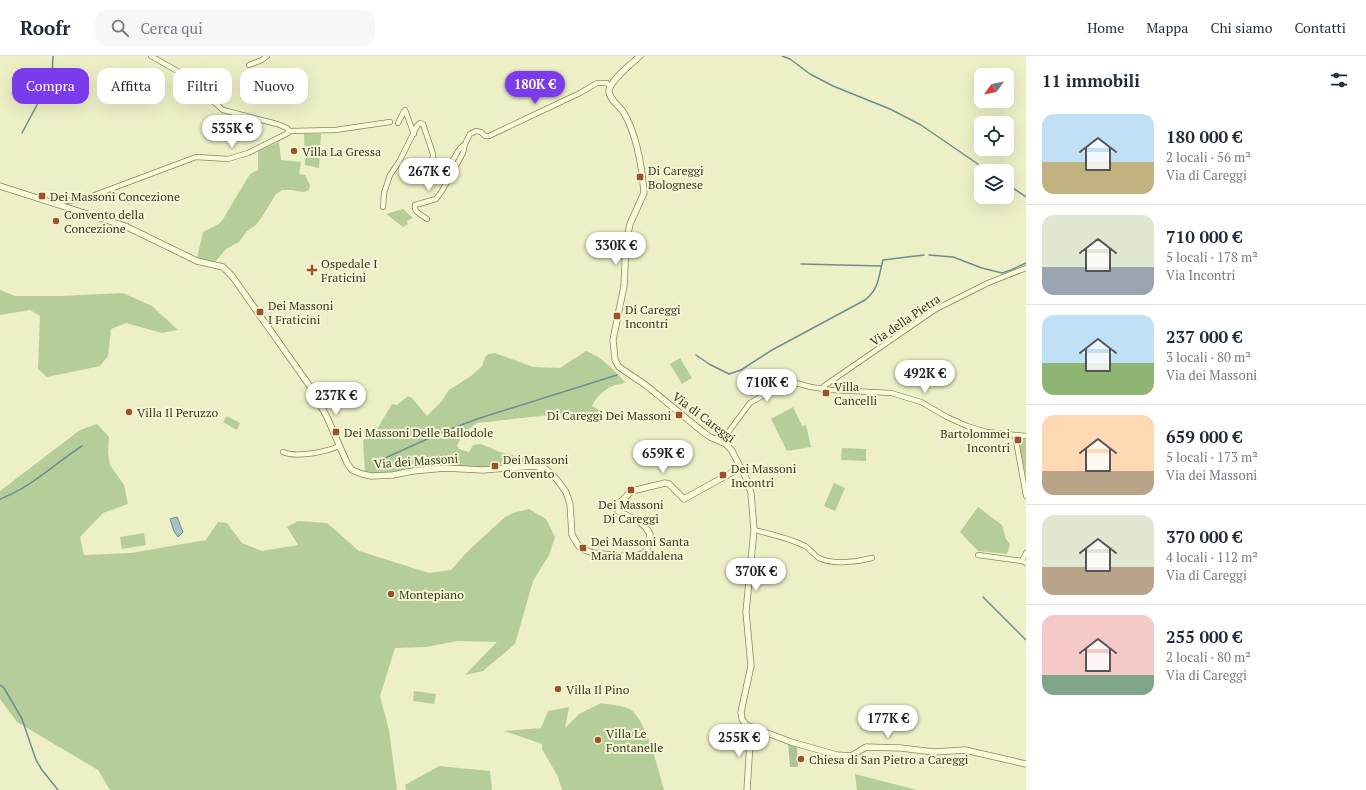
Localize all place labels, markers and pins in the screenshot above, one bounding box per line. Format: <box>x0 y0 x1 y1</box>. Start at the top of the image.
pin: 180K € <box>502 71 568 105</box>
pin: 535K € <box>199 115 265 149</box>
place label: Villa La Gressa <box>302 144 381 159</box>
marker: Villa La Gressa <box>289 146 299 156</box>
pin: 267K € <box>396 158 462 192</box>
place label: Di Careggi Bolognese <box>648 163 704 192</box>
marker: Di Careggi Bolognese <box>635 172 645 182</box>
place label: Dei Massoni Concezione <box>50 189 180 204</box>
marker: Dei Massoni Concezione <box>37 191 47 201</box>
place label: Convento della Concezione <box>64 207 144 236</box>
marker: Convento della Concezione <box>51 216 61 226</box>
pin: 330K € <box>583 232 649 266</box>
place label: Ospedale I Fraticini <box>321 256 377 285</box>
marker: Ospedale I Fraticini <box>306 264 318 276</box>
place label: Dei Massoni I Fraticini <box>268 298 334 327</box>
place label: Di Careggi Incontri <box>625 302 681 331</box>
marker: Dei Massoni I Fraticini <box>255 307 265 317</box>
marker: Di Careggi Incontri <box>612 311 622 321</box>
pin: 492K € <box>892 360 958 394</box>
pin: 710K € <box>734 369 800 403</box>
place label: Villa Cancelli <box>834 379 878 408</box>
pin: 237K € <box>303 382 369 416</box>
marker: Villa Cancelli <box>821 388 831 398</box>
place label: Villa Il Peruzzo <box>137 405 218 420</box>
marker: Villa Il Peruzzo <box>124 407 134 417</box>
place label: Di Careggi Dei Massoni <box>547 408 671 423</box>
marker: Di Careggi Dei Massoni <box>674 410 684 420</box>
place label: Dei Massoni Delle Ballodole <box>344 425 493 440</box>
place label: Bartolommei Incontri <box>940 426 1010 455</box>
marker: Dei Massoni Delle Ballodole <box>331 427 341 437</box>
marker: Bartolommei Incontri <box>1013 435 1023 445</box>
pin: 659K € <box>630 440 696 474</box>
place label: Dei Massoni Convento <box>503 452 569 481</box>
marker: Dei Massoni Convento <box>490 461 500 471</box>
place label: Dei Massoni Incontri <box>731 461 797 490</box>
marker: Dei Massoni Incontri <box>718 470 728 480</box>
marker: Dei Massoni Di Careggi <box>626 485 636 495</box>
place label: Dei Massoni Di Careggi <box>598 497 664 526</box>
place label: Dei Massoni Santa Maria Maddalena <box>591 534 689 563</box>
marker: Dei Massoni Santa Maria Maddalena <box>578 543 588 553</box>
pin: 370K € <box>723 558 789 592</box>
place label: Montepiano <box>399 587 464 602</box>
marker: Montepiano <box>386 589 396 599</box>
place label: Villa Il Pino <box>566 682 630 697</box>
marker: Villa Il Pino <box>553 684 563 694</box>
pin: 177K € <box>855 705 921 739</box>
pin: 255K € <box>706 724 772 758</box>
place label: Villa Le Fontanelle <box>606 726 663 755</box>
marker: Villa Le Fontanelle <box>593 735 603 745</box>
place label: Chiesa di San Pietro a Careggi <box>809 752 969 767</box>
marker: Chiesa di San Pietro a Careggi <box>796 754 806 764</box>

